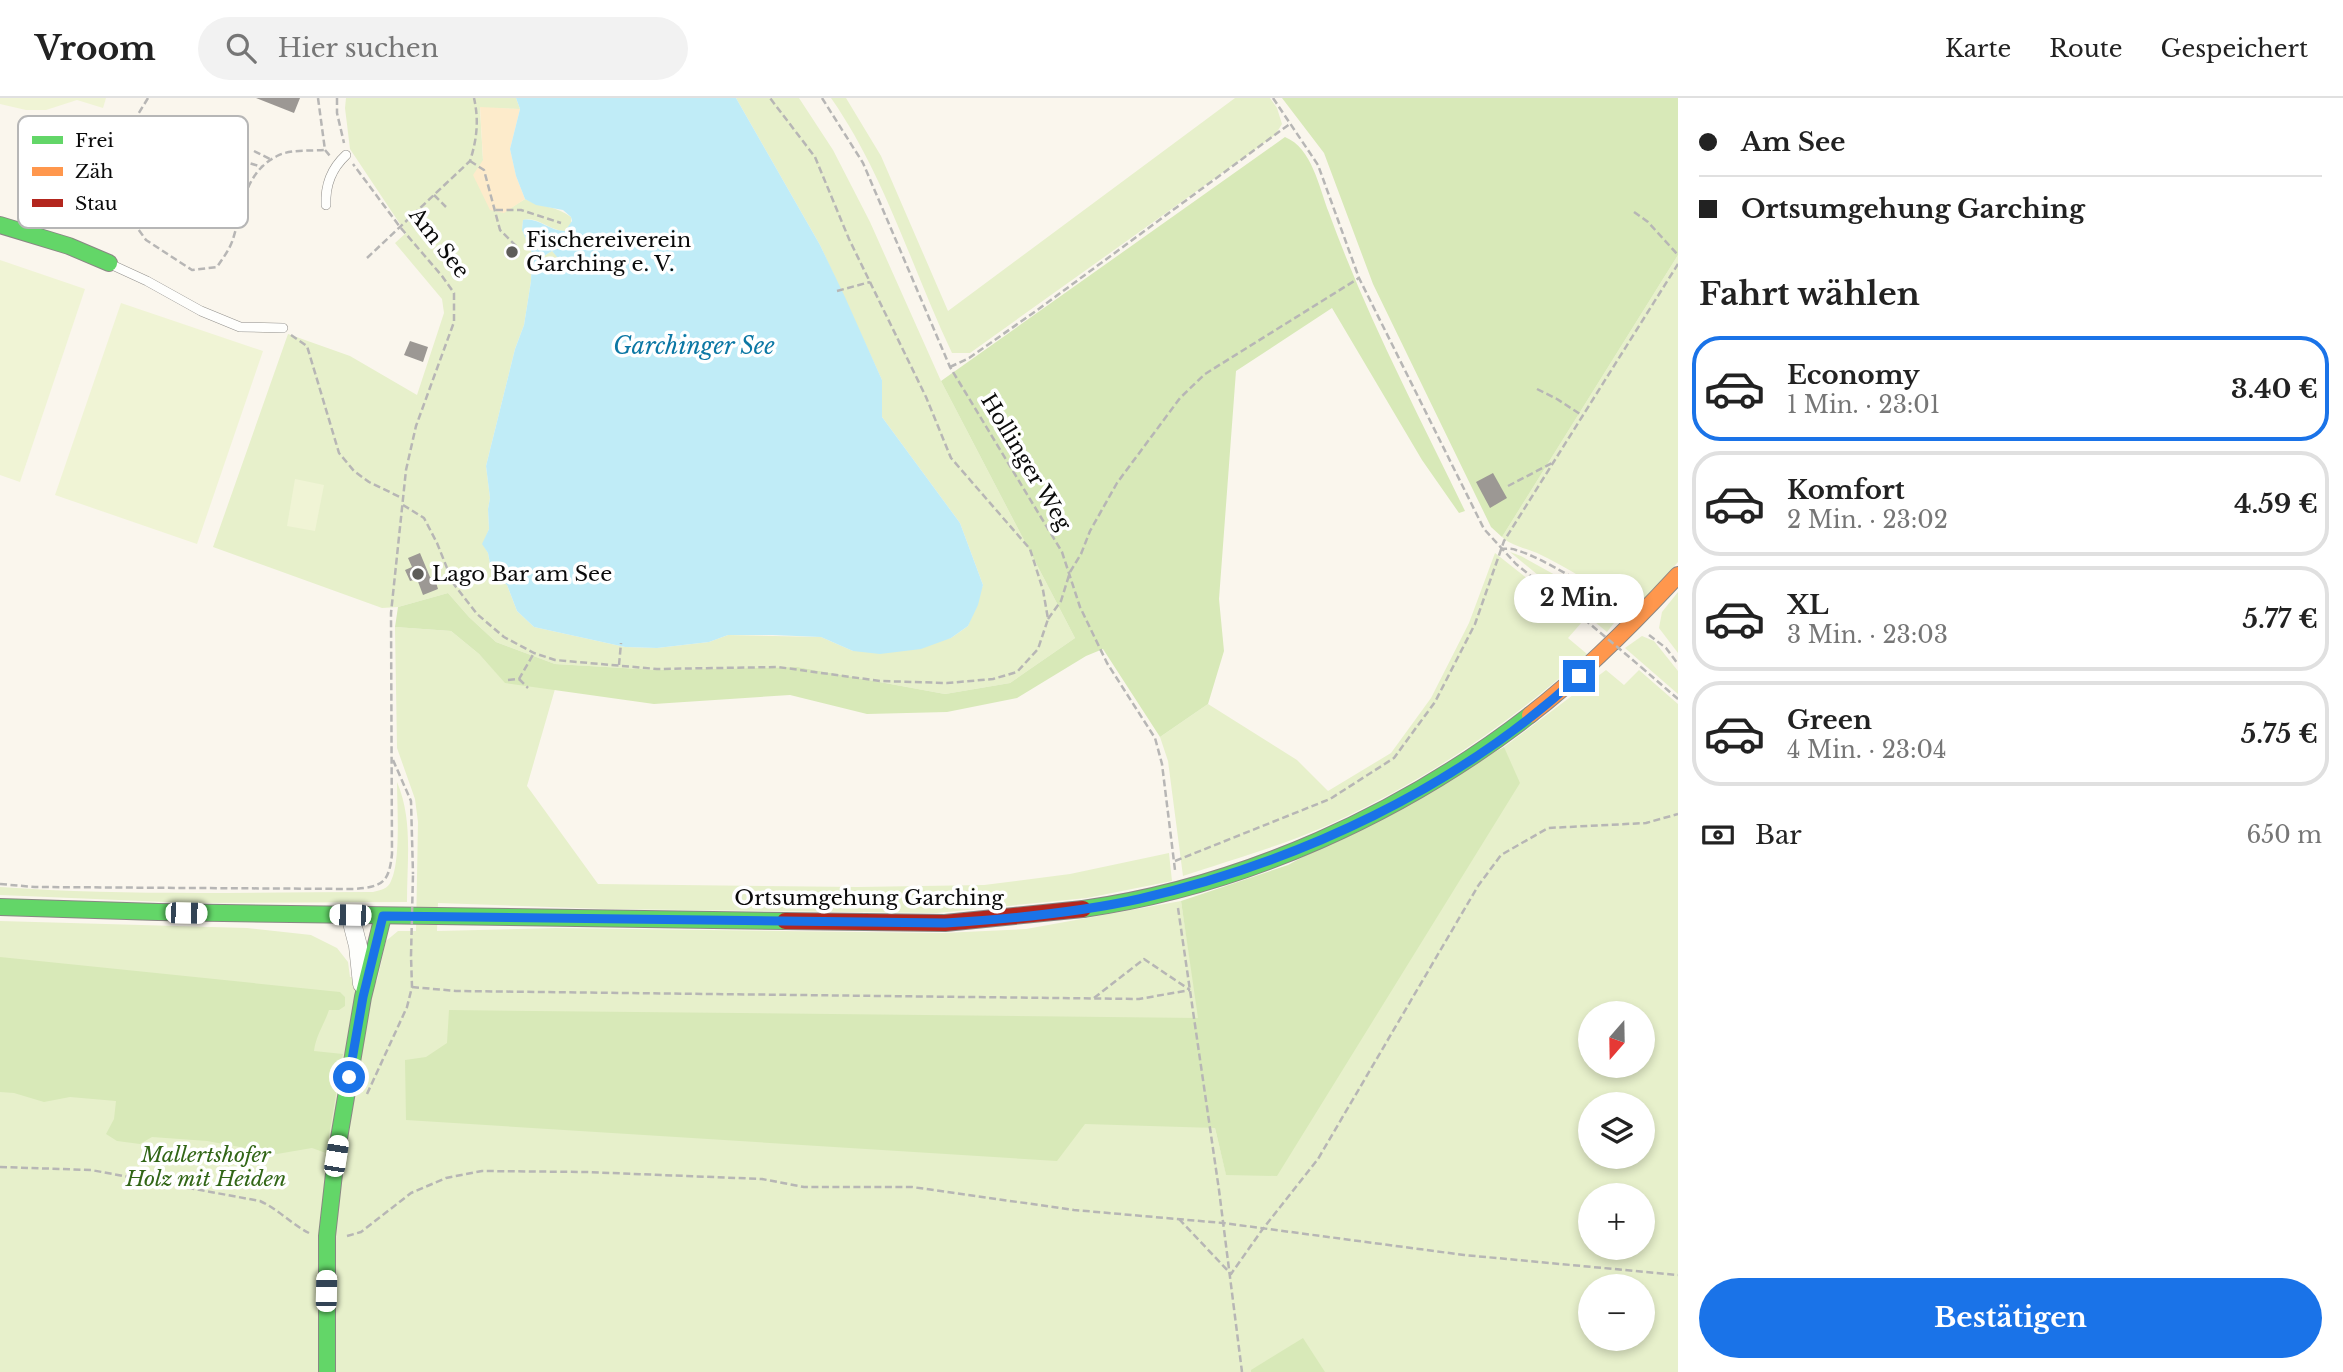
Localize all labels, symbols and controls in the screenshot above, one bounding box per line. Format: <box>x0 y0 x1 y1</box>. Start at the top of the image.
search box <box>198 17 688 80</box>
text: Vroom <box>35 28 156 69</box>
icon: search <box>222 29 260 67</box>
text: Hier suchen <box>278 32 439 64</box>
text: Karte <box>1945 34 2011 63</box>
text: Route <box>2049 34 2123 63</box>
text: Gespeichert <box>2161 34 2308 63</box>
legend <box>18 116 248 228</box>
text: Am See <box>1741 126 1845 158</box>
text: Frei <box>75 129 114 152</box>
text: Zäh <box>75 160 113 183</box>
text: Stau <box>75 192 118 215</box>
text: Ortsumgehung Garching <box>1741 193 2085 225</box>
street label: Am See <box>403 202 475 283</box>
place label: Fischereiverein Garching e. V. <box>526 227 691 277</box>
marker: Fischereiverein Garching e. V. <box>504 244 520 260</box>
text: Fahrt wählen <box>1699 274 1920 314</box>
water label: Garchinger See <box>613 332 775 360</box>
icon: car <box>1703 357 1766 420</box>
text: Economy <box>1787 359 1920 391</box>
text: 3.40 € <box>2231 373 2318 405</box>
street label: Hollinger Weg <box>975 389 1077 535</box>
text: 1 Min. · 23:01 <box>1787 391 1940 419</box>
icon: car <box>1703 472 1766 535</box>
text: Komfort <box>1787 474 1905 506</box>
text: 4.59 € <box>2234 488 2318 520</box>
text: 2 Min. · 23:02 <box>1787 506 1948 534</box>
place label: Lago Bar am See <box>432 561 612 587</box>
marker: Lago Bar am See <box>410 566 426 582</box>
callout: 2 Min. <box>1514 574 1644 624</box>
text: 2 Min. <box>1540 584 1618 612</box>
icon: car <box>1703 587 1766 650</box>
text: XL <box>1787 589 1829 621</box>
text: 5.77 € <box>2243 603 2318 635</box>
text: 3 Min. · 23:03 <box>1787 621 1948 649</box>
route end <box>1563 660 1595 692</box>
icon: car <box>1703 702 1766 765</box>
text: Green <box>1787 704 1872 736</box>
text: 5.75 € <box>2241 718 2318 750</box>
text: 4 Min. · 23:04 <box>1787 736 1946 764</box>
icon: cash <box>1699 816 1737 854</box>
text: Bar <box>1755 819 1802 851</box>
text: 650 m <box>2246 821 2322 849</box>
street label: Ortsumgehung Garching <box>734 885 1004 911</box>
car <box>165 902 208 924</box>
car <box>329 904 372 926</box>
north arrow <box>1578 1001 1656 1078</box>
map controls <box>1578 1001 1655 1351</box>
route start <box>333 1061 365 1093</box>
button: layers <box>1578 1092 1655 1169</box>
car <box>323 1134 350 1178</box>
park label: Mallertshofer Holz mit Heiden <box>125 1142 286 1192</box>
button: + <box>1578 1183 1655 1260</box>
car <box>316 1270 337 1312</box>
button: − <box>1578 1274 1655 1351</box>
button: Bestätigen <box>1699 1278 2322 1358</box>

